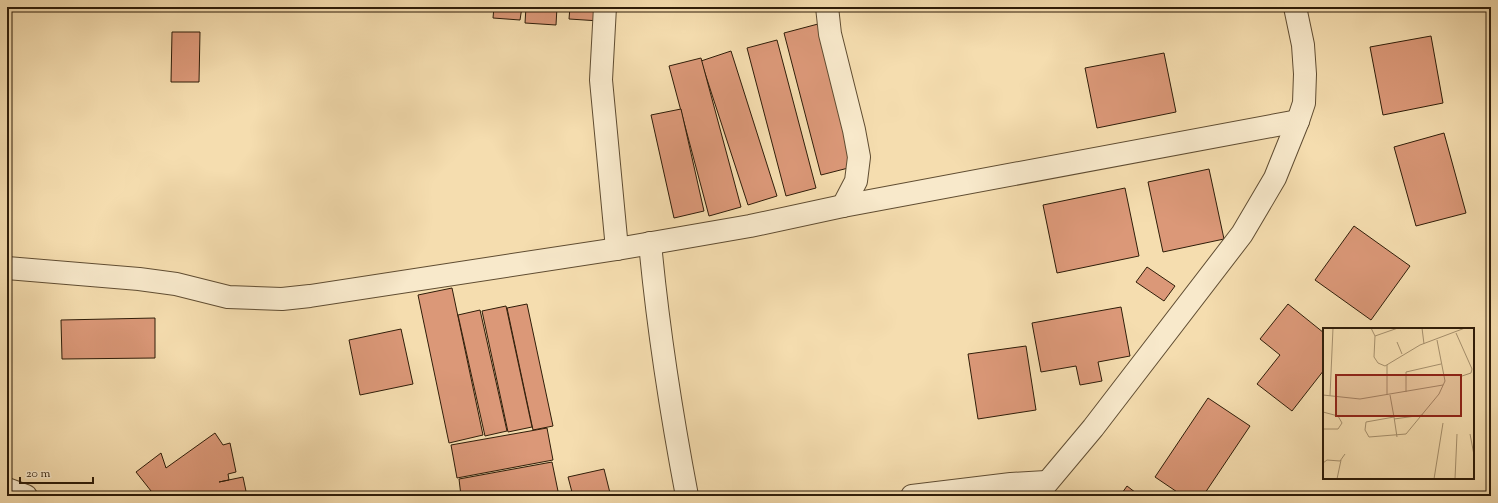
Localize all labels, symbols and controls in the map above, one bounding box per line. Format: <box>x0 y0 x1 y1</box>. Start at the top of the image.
inset map <box>1323 328 1474 479</box>
scale bar <box>20 459 93 485</box>
text: 20 m <box>26 465 51 483</box>

